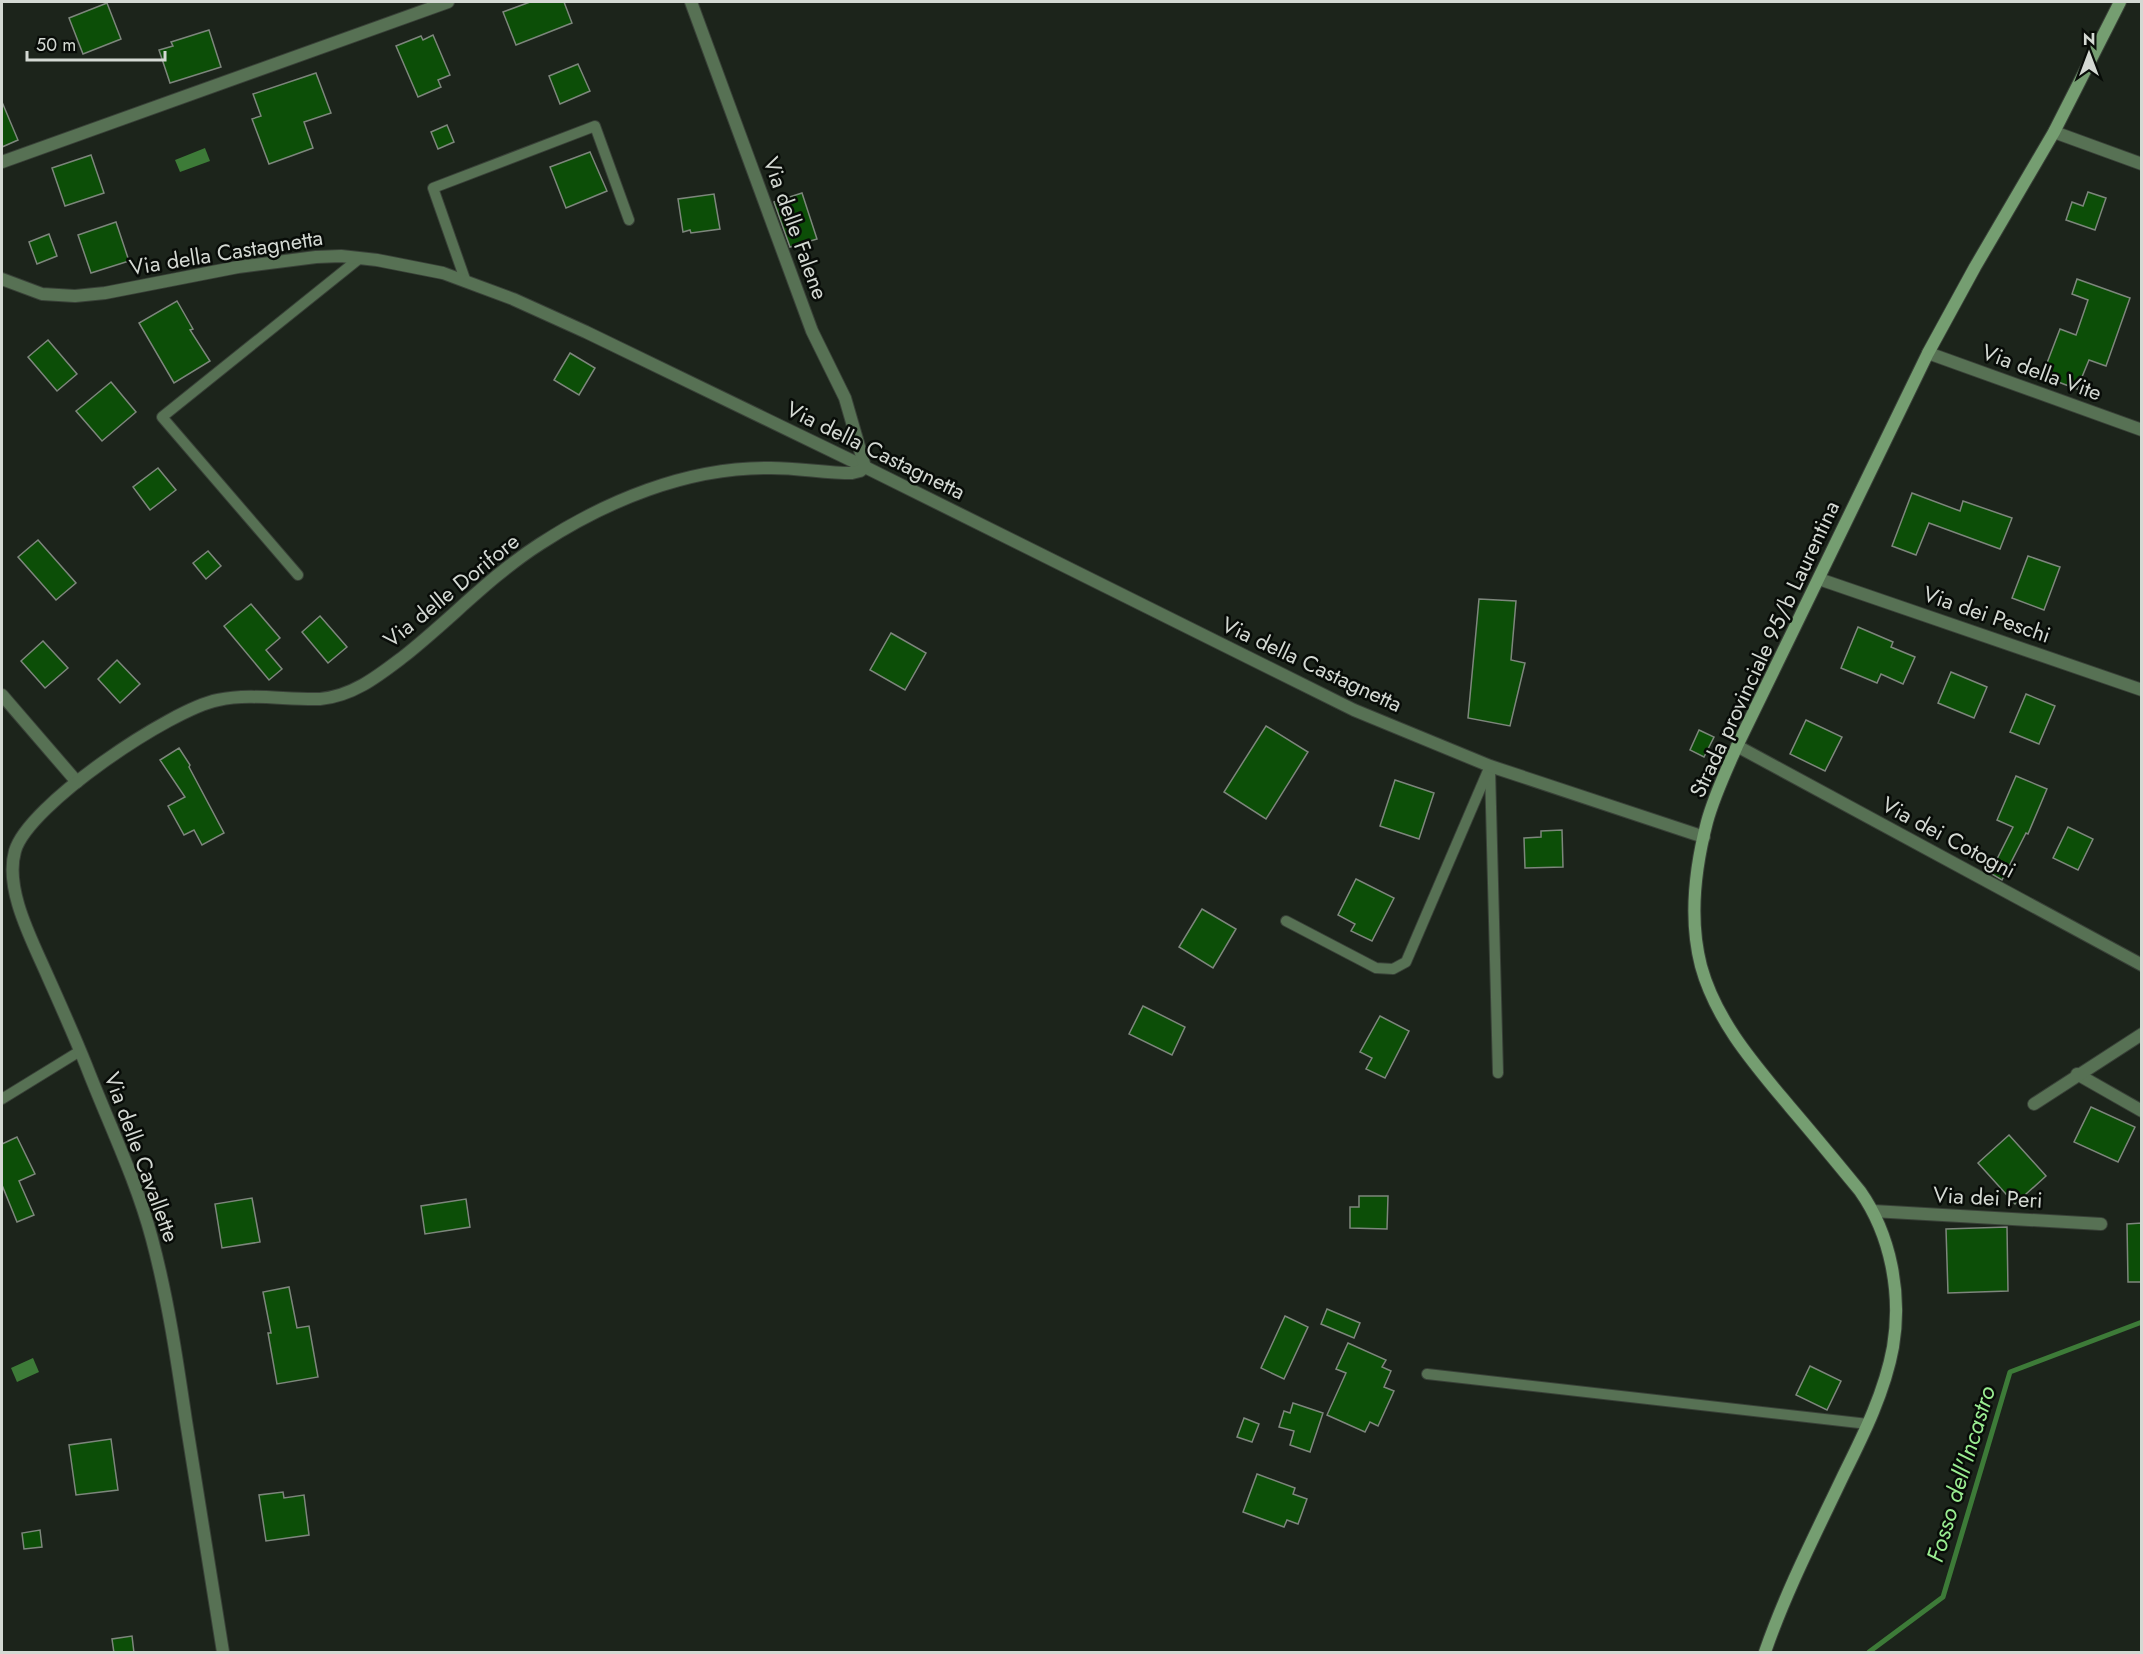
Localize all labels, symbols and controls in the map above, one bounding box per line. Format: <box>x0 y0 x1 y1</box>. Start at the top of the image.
scale bar <box>27 24 165 62</box>
north arrow <box>2059 24 2119 84</box>
text: N <box>2083 28 2095 51</box>
text: 50 m <box>36 32 76 58</box>
street label: Via delle Falene <box>755 152 837 304</box>
street label: Via della Castagnetta <box>127 221 325 283</box>
street label: Via della Vite <box>1978 336 2106 408</box>
street label: Via della Castagnetta <box>781 393 971 507</box>
street label: Strada provinciale 95/b Laurentina <box>1681 495 1847 803</box>
street label: Via delle Dorifore <box>376 525 526 655</box>
street label: Via dei Peschi <box>1919 577 2055 651</box>
street label: Via della Castagnetta <box>1217 608 1407 720</box>
street label: Via dei Cotogni <box>1876 788 2022 886</box>
street label: Via delle Cavallette <box>96 1068 188 1246</box>
street label: Via dei Peri <box>1932 1178 2044 1216</box>
water label: Fosso dell'Incastro <box>1917 1381 2004 1566</box>

